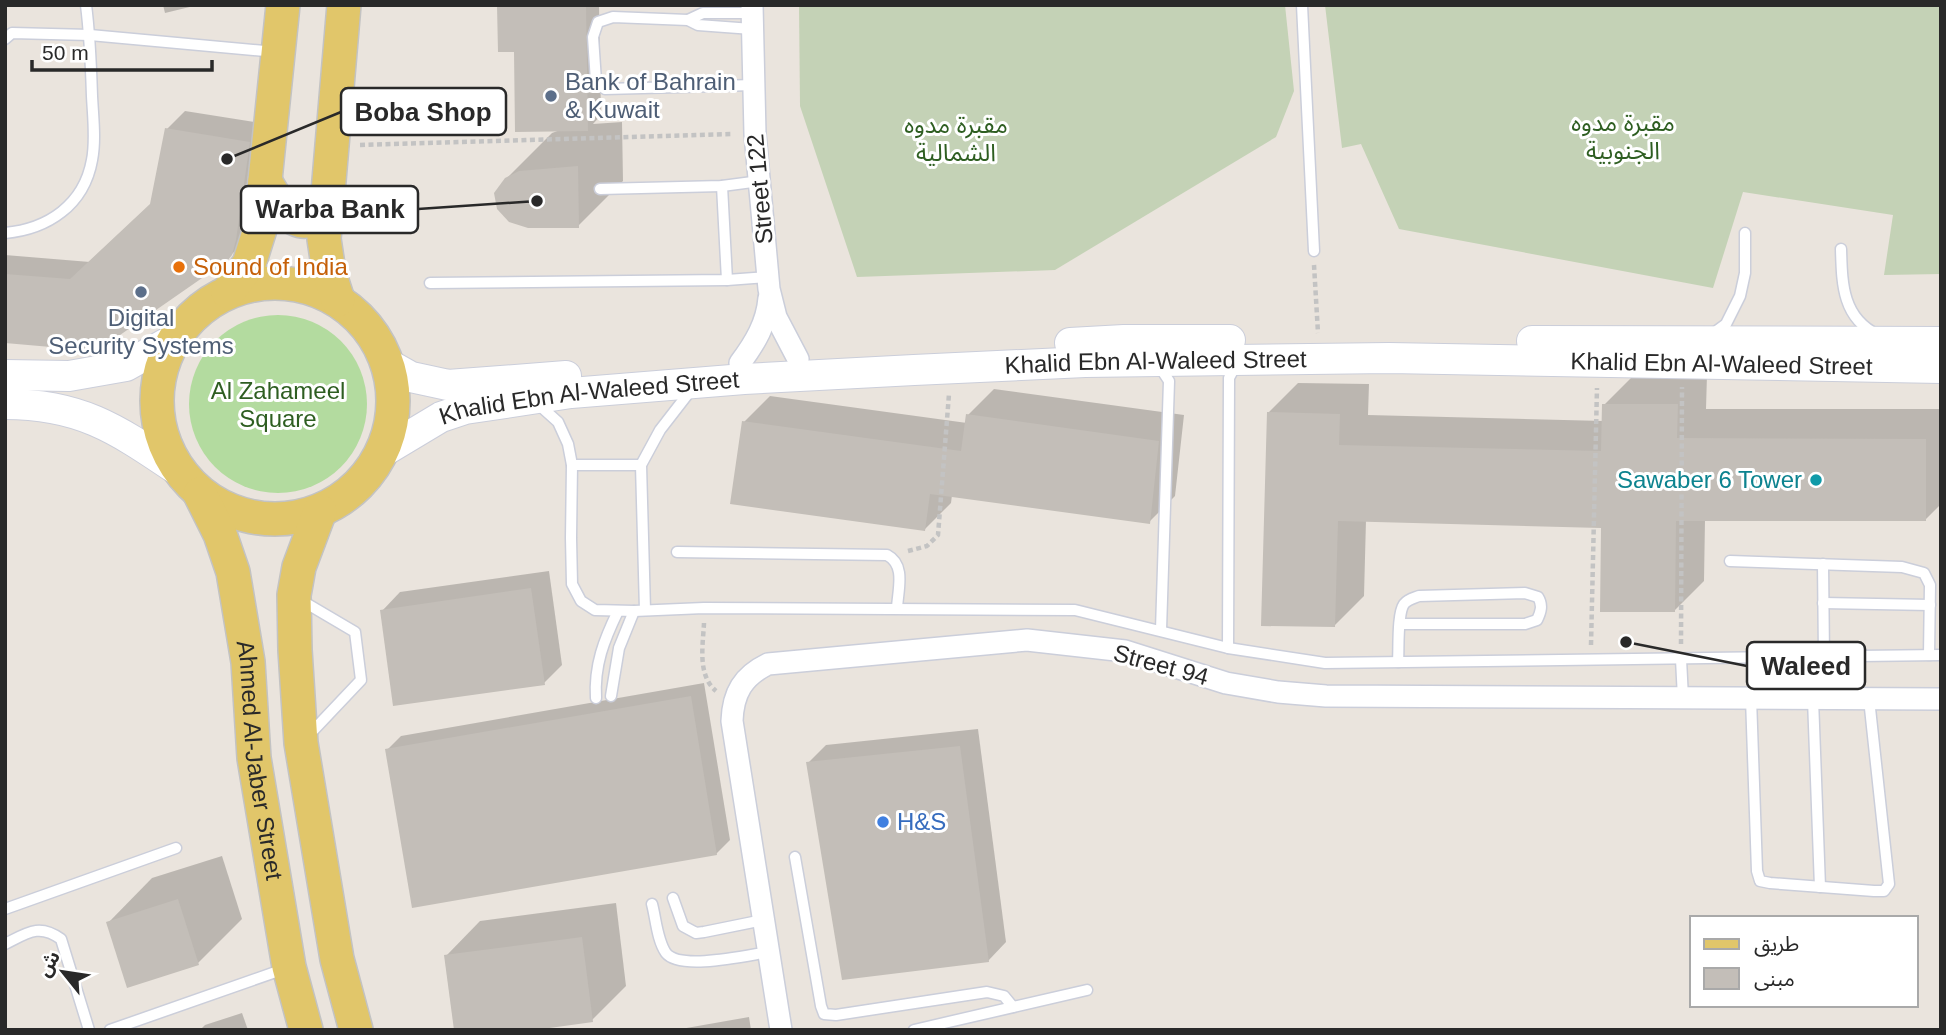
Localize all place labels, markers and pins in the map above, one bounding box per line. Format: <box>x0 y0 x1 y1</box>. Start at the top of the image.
place label: Bank of Bahrain & Kuwait <box>565 68 736 123</box>
callout: Boba Shop <box>341 88 506 135</box>
marker: Bank of Bahrain & Kuwait <box>543 88 559 104</box>
callout: Warba Bank <box>241 186 418 233</box>
place label: Sound of India <box>193 253 348 280</box>
marker: Sound of India <box>171 259 187 275</box>
marker: Digital Security Systems <box>133 284 149 300</box>
place label: Digital Security Systems <box>48 304 234 359</box>
place label: Sawaber 6 Tower <box>1617 466 1802 493</box>
marker: Sawaber 6 Tower <box>1808 472 1824 488</box>
callout: Waleed <box>1747 642 1865 689</box>
place label: H&S <box>897 808 946 835</box>
marker: H&S <box>875 814 891 830</box>

